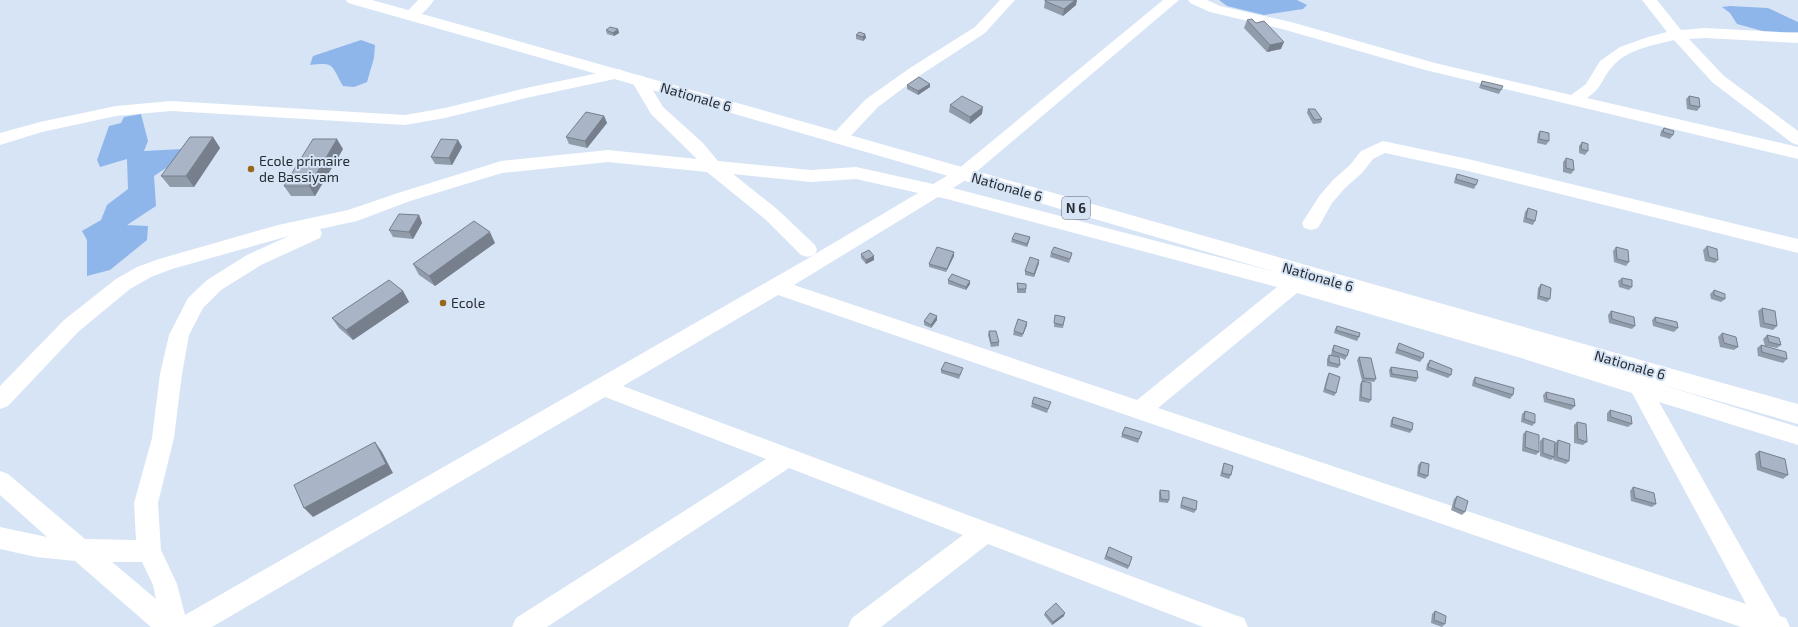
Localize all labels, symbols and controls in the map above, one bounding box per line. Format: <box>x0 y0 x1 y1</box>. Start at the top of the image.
street label: Nationale 6 <box>659 78 734 115</box>
place label: Ecole primaire de Bassiyam <box>259 152 350 185</box>
marker: Ecole primaire de Bassiyam <box>246 164 256 174</box>
street label: Nationale 6 <box>970 168 1045 205</box>
road number: N 6 <box>1062 197 1090 219</box>
street label: Nationale 6 <box>1281 258 1356 295</box>
place label: Ecole <box>451 294 485 311</box>
marker: Ecole <box>438 298 448 308</box>
street label: Nationale 6 <box>1593 346 1668 383</box>

